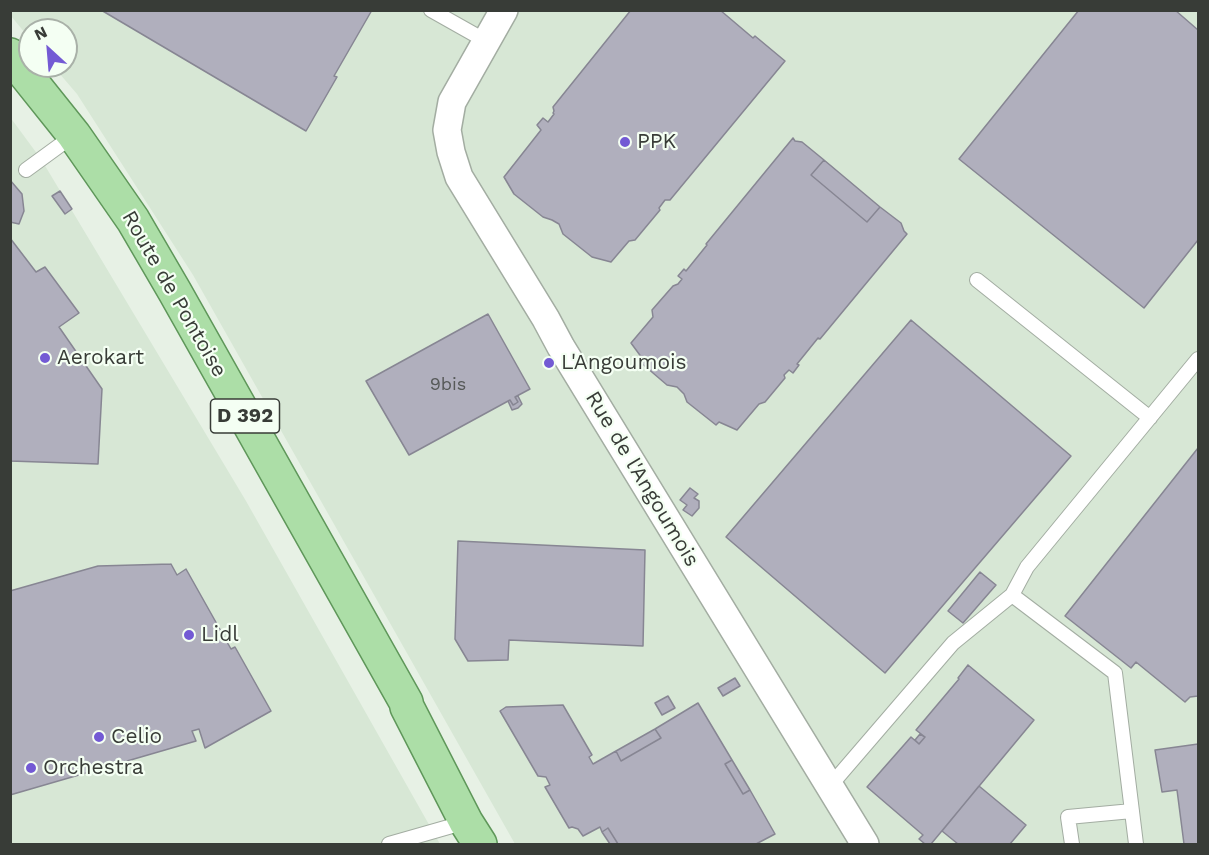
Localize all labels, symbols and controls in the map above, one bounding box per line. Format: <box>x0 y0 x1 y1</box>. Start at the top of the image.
north arrow <box>18 18 78 78</box>
text: N <box>31 22 50 44</box>
place label: PPK <box>637 129 676 155</box>
marker: PPK <box>618 135 632 149</box>
street label: Route de Pontoise <box>116 206 232 382</box>
place label: Aerokart <box>57 345 144 371</box>
place label: L'Angoumois <box>561 350 687 376</box>
marker: Aerokart <box>38 351 52 365</box>
marker: L'Angoumois <box>542 356 556 370</box>
house number: 9bis <box>430 374 466 396</box>
street label: Rue de l'Angoumois <box>580 387 704 571</box>
road number: D 392 <box>210 399 280 433</box>
place label: Lidl <box>201 622 239 648</box>
marker: Lidl <box>182 628 196 642</box>
place label: Celio <box>111 724 162 750</box>
marker: Celio <box>92 730 106 744</box>
place label: Orchestra <box>43 755 144 781</box>
marker: Orchestra <box>24 761 38 775</box>

